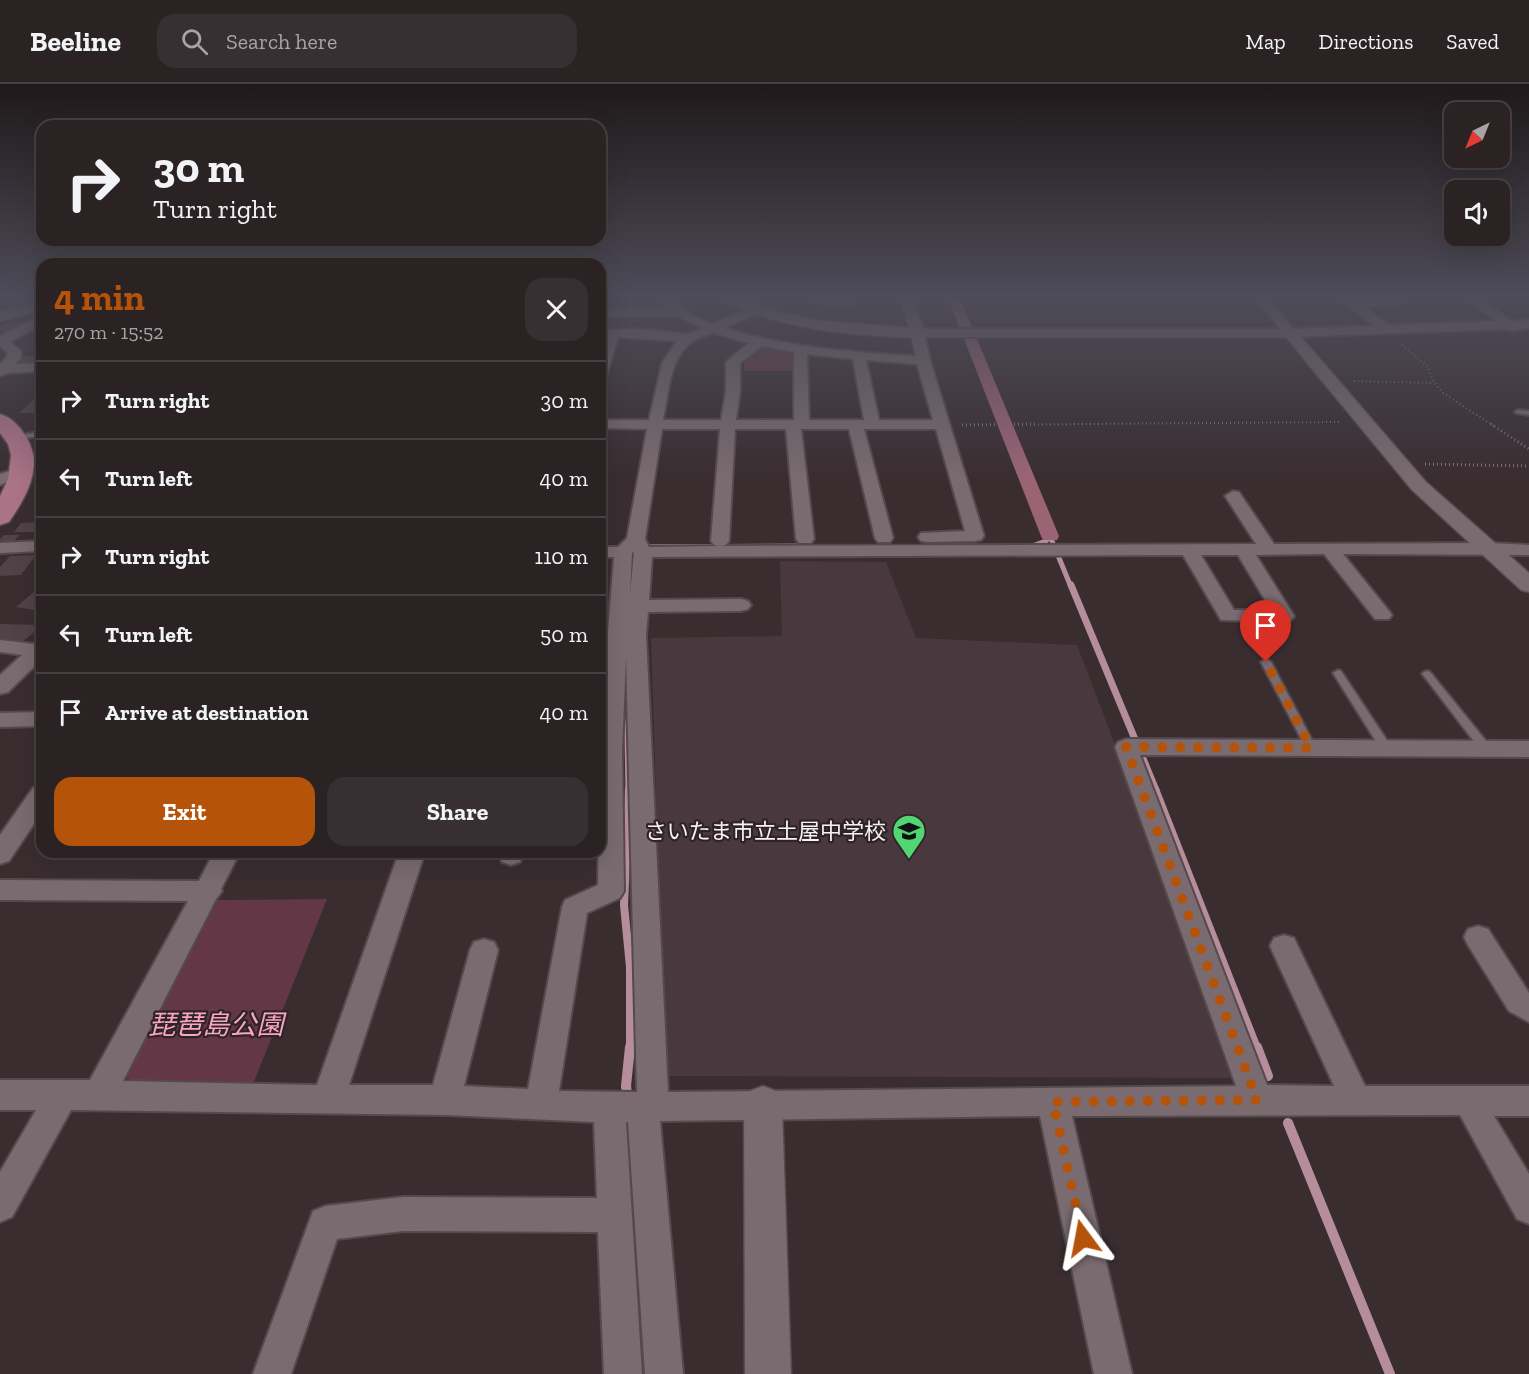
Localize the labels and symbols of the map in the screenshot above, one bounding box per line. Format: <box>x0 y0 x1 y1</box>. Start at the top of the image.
north arrow <box>1444 102 1510 168</box>
pin <box>1240 600 1291 662</box>
school or university icon: さいたま市立土屋中学校 <box>891 813 927 860</box>
place label: さいたま市立土屋中学校 <box>645 818 886 845</box>
park label: 琵琶島公園 <box>149 1009 287 1041</box>
position arrow <box>1051 1206 1115 1270</box>

